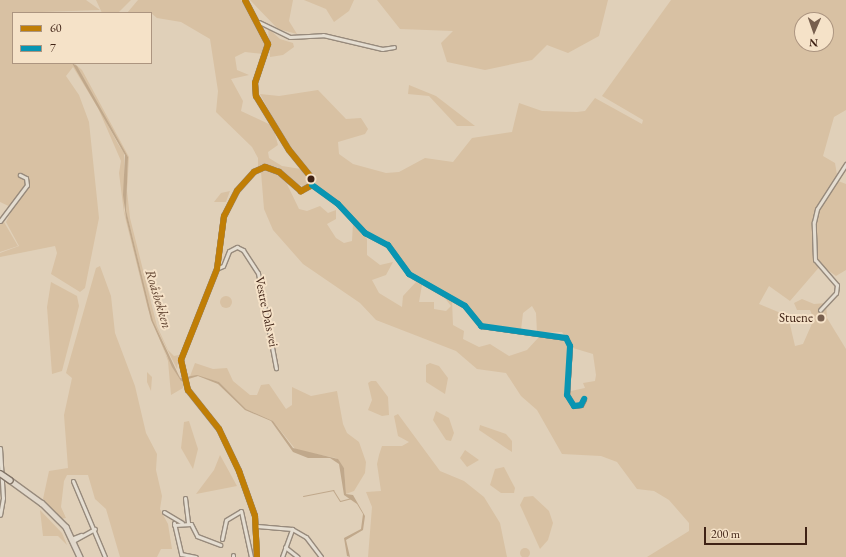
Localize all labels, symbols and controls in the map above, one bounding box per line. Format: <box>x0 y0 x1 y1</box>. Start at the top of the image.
legend <box>12 12 152 64</box>
north arrow <box>794 12 834 52</box>
text: 60 <box>50 20 62 36</box>
text: N <box>809 36 818 50</box>
text: 7 <box>50 40 56 56</box>
unlabelled marker <box>306 174 316 184</box>
water label: Roåsbekken <box>142 267 176 331</box>
street label: Vestre Dals vei <box>251 275 281 349</box>
place label: Stuene <box>779 310 813 326</box>
marker: Stuene <box>816 313 826 323</box>
scale bar <box>706 519 809 545</box>
text: 200 m <box>711 526 740 542</box>

